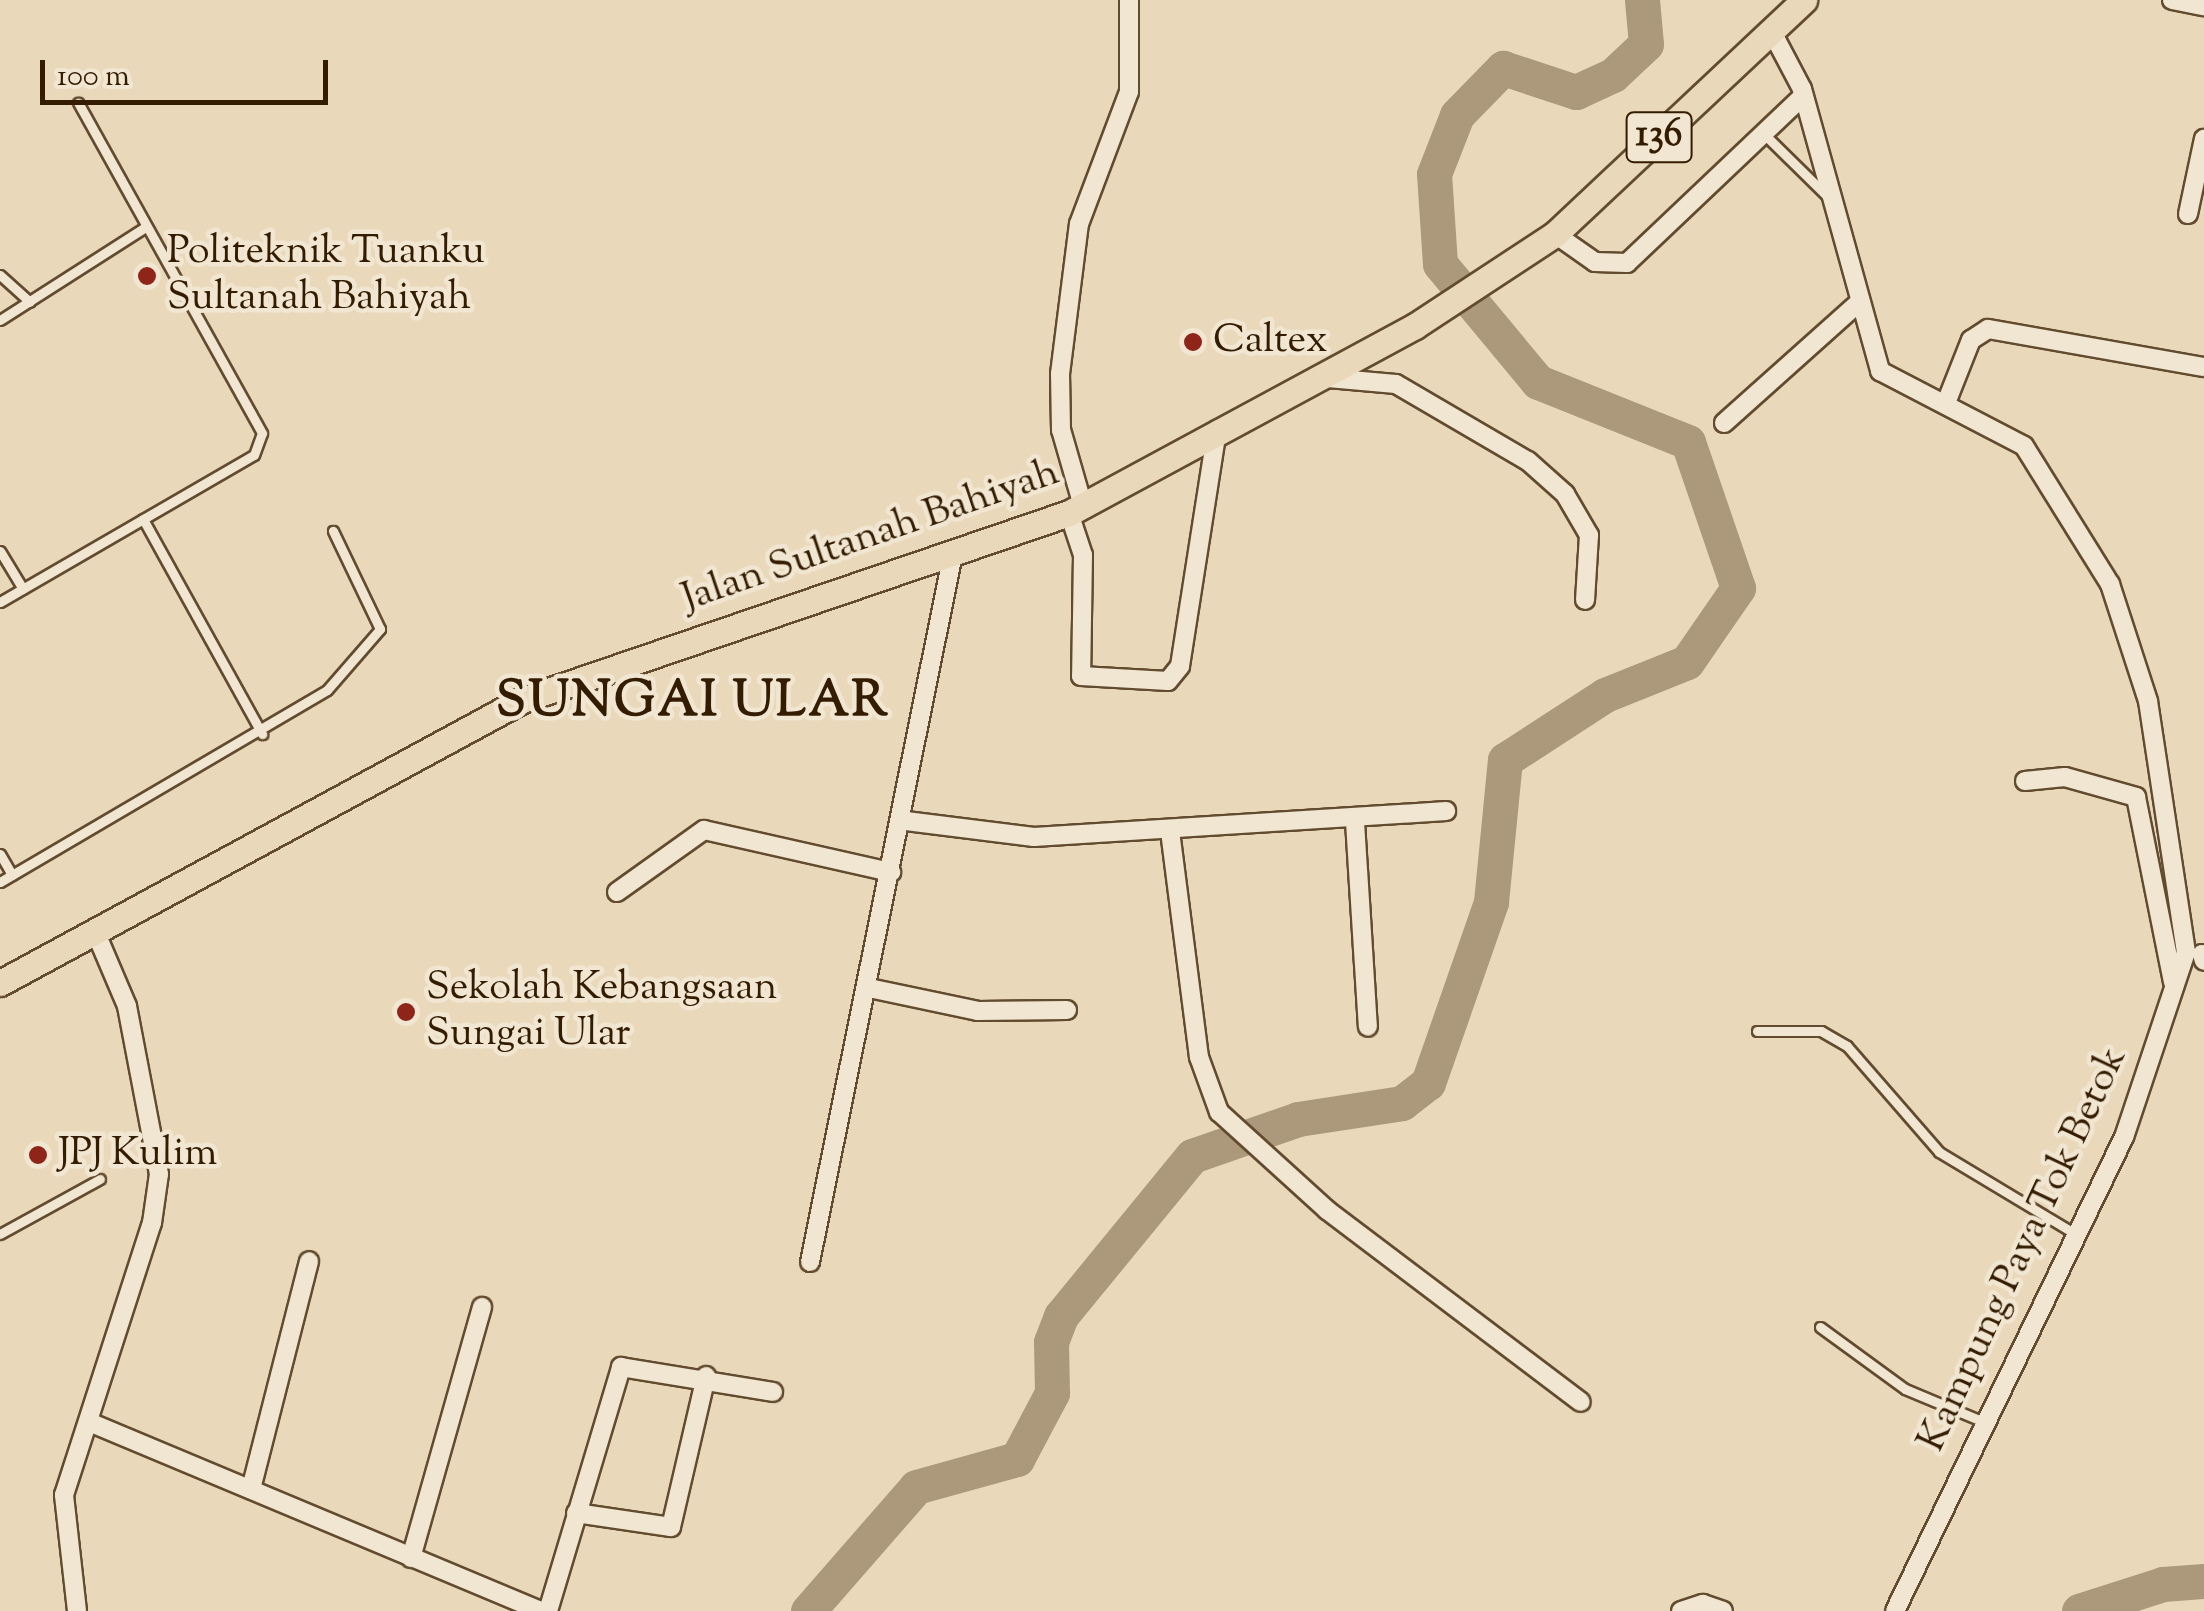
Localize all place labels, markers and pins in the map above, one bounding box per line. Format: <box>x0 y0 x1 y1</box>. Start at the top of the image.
place label: Politeknik Tuanku Sultanah Bahiyah <box>167 229 485 323</box>
marker: Politeknik Tuanku Sultanah Bahiyah <box>136 265 158 287</box>
place label: Caltex <box>1213 318 1328 366</box>
marker: Caltex <box>1182 331 1204 353</box>
place label: Sekolah Kebangsaan Sungai Ular <box>426 965 777 1059</box>
marker: Sekolah Kebangsaan Sungai Ular <box>395 1001 417 1023</box>
place label: JPJ Kulim <box>58 1131 217 1179</box>
marker: JPJ Kulim <box>27 1144 49 1166</box>

